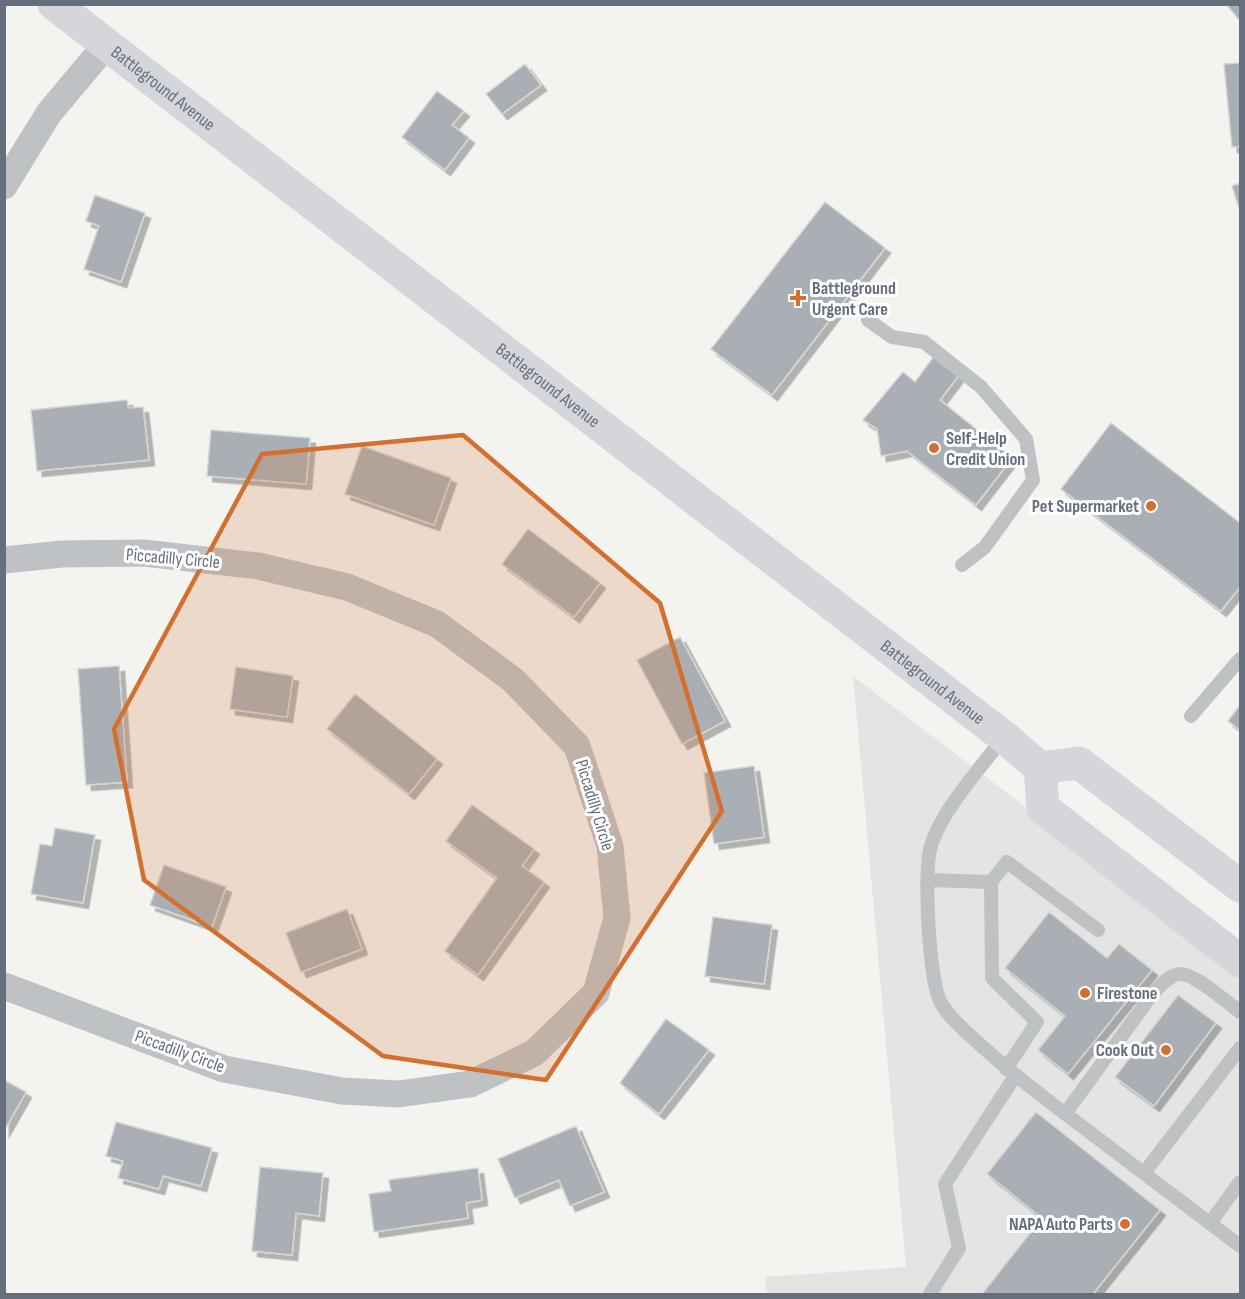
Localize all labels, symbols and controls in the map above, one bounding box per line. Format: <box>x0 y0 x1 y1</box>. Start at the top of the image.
street label: Battleground Avenue <box>107 42 219 135</box>
place label: Battleground Urgent Care <box>812 278 896 320</box>
marker: Battleground Urgent Care <box>789 289 807 307</box>
street label: Battleground Avenue <box>491 339 604 432</box>
place label: Self-Help Credit Union <box>946 428 1025 470</box>
marker: Self-Help Credit Union <box>927 441 941 455</box>
place label: Pet Supermarket <box>1032 496 1139 517</box>
marker: Pet Supermarket <box>1144 499 1158 513</box>
street label: Piccadilly Circle <box>125 544 221 573</box>
street label: Battleground Avenue <box>876 636 989 729</box>
street label: Piccadilly Circle <box>571 757 618 853</box>
place label: Firestone <box>1097 983 1158 1004</box>
marker: Firestone <box>1078 986 1092 1000</box>
street label: Piccadilly Circle <box>132 1026 228 1077</box>
place label: Cook Out <box>1096 1040 1154 1061</box>
marker: Cook Out <box>1159 1043 1173 1057</box>
place label: NAPA Auto Parts <box>1009 1214 1113 1235</box>
marker: NAPA Auto Parts <box>1118 1217 1132 1231</box>

